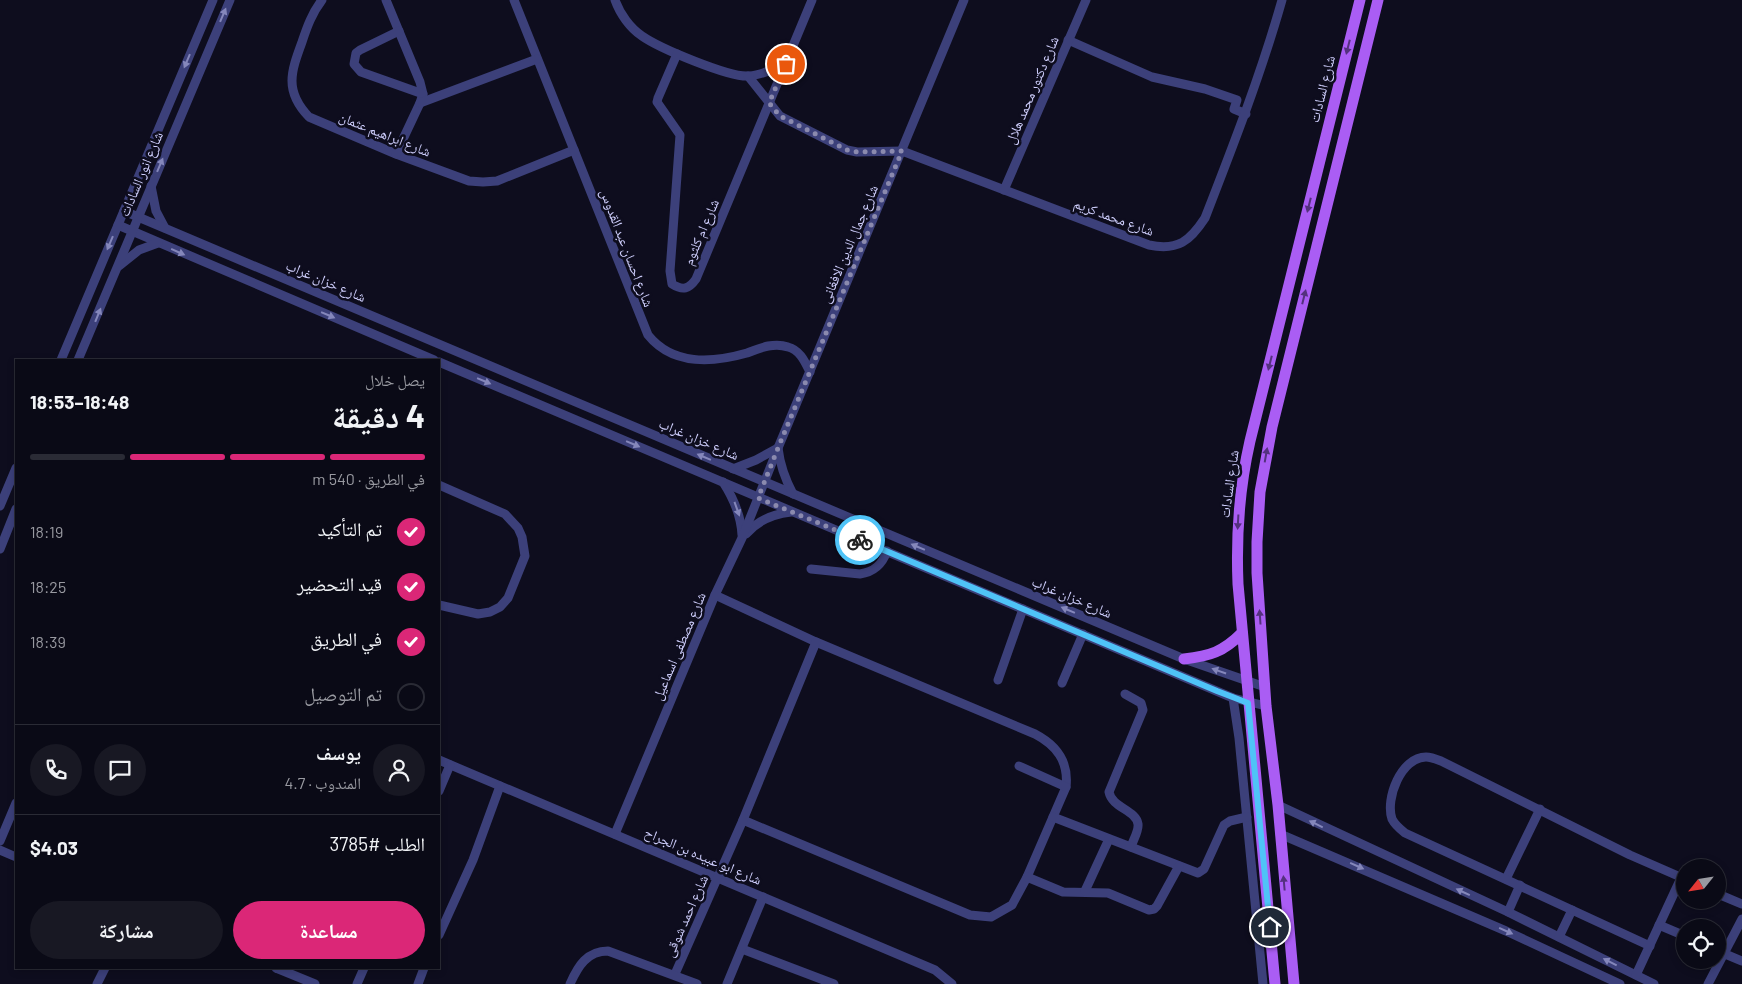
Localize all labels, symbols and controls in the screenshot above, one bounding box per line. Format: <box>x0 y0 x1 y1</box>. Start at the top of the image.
one-way arrow <box>219 7 227 22</box>
street label: شارع دكتور محمد هلال <box>1001 33 1064 147</box>
one-way arrow <box>1344 40 1352 55</box>
pin <box>765 43 807 85</box>
icon: bag <box>772 50 800 78</box>
one-way arrow <box>183 54 191 69</box>
street label: شارع السادات <box>1305 54 1340 125</box>
street label: شارع ابراهيم عثمان <box>336 107 434 162</box>
street label: شارع انور السادات <box>115 129 168 220</box>
one-way arrow <box>156 158 164 172</box>
street label: شارع جمال الدين الافغانى <box>816 182 883 306</box>
street label: شارع احسان عبد القدوس <box>595 186 658 310</box>
street label: شارع محمد كريم <box>1071 194 1157 241</box>
street label: شارع ام كلثوم <box>679 196 724 268</box>
one-way arrow <box>1305 198 1313 213</box>
one-way arrow <box>106 236 114 251</box>
one-way arrow <box>171 248 185 256</box>
street label: شارع خزان غراب <box>283 256 369 307</box>
one-way arrow <box>1300 290 1308 305</box>
one-way arrow <box>94 308 102 322</box>
one-way arrow <box>321 312 335 320</box>
one-way arrow <box>1266 355 1274 370</box>
text: يصل خلال <box>365 370 425 389</box>
one-way arrow <box>477 377 492 385</box>
text: 18:48–18:53 <box>30 390 129 413</box>
text: 4 دقيقة <box>332 396 425 434</box>
street label: شارع خزان غراب <box>656 414 742 465</box>
one-way arrow <box>626 441 640 449</box>
one-way arrow <box>1262 447 1270 463</box>
street label: شارع السادات <box>1215 449 1244 519</box>
one-way arrow <box>697 452 711 460</box>
text: في الطريق · 540 m <box>312 469 425 488</box>
one-way arrow <box>733 502 741 517</box>
one-way arrow <box>1233 514 1241 530</box>
courier <box>835 515 885 565</box>
text: تم التأكيد <box>318 517 382 540</box>
icon: check <box>397 518 425 546</box>
text: 18:19 <box>30 522 63 541</box>
icon: bike <box>846 526 874 554</box>
one-way arrow <box>910 543 925 551</box>
text: قيد التحضير <box>297 572 382 595</box>
street label: شارع خزان غراب <box>1029 572 1115 623</box>
icon: check <box>397 573 425 601</box>
text: 18:25 <box>30 577 66 596</box>
street label: شارع مصطفى اسماعيل <box>648 589 711 703</box>
one-way arrow <box>1061 606 1075 614</box>
one-way arrow <box>1255 609 1263 625</box>
text: في الطريق <box>310 627 382 650</box>
icon: check <box>397 628 425 656</box>
text: 18:39 <box>30 632 66 651</box>
one-way arrow <box>1211 667 1226 675</box>
text: تم التوصيل <box>304 682 382 705</box>
text: يوسف <box>316 741 361 764</box>
button: phone <box>30 744 82 796</box>
button: chat <box>94 744 146 796</box>
button: person <box>373 744 425 796</box>
text: المندوب · 4.7 <box>284 773 361 792</box>
one-way arrow <box>1309 819 1323 827</box>
street label: شارع ابو عبيده بن الجراح <box>641 823 764 890</box>
text: الطلب #3785 <box>330 832 425 855</box>
text: $4.03 <box>30 836 78 859</box>
north arrow <box>1676 859 1726 909</box>
map controls <box>1676 859 1726 969</box>
one-way arrow <box>1350 862 1364 870</box>
street label: شارع احمد شوقى <box>660 872 713 960</box>
one-way arrow <box>1280 875 1288 891</box>
one-way arrow <box>1456 888 1471 896</box>
button: مشاركة <box>30 901 223 959</box>
button: مساعدة <box>233 901 425 959</box>
pin <box>1249 906 1291 948</box>
icon: home <box>1256 913 1284 941</box>
button: locate <box>1676 919 1726 969</box>
one-way arrow <box>1499 928 1513 936</box>
one-way arrow <box>1603 958 1617 966</box>

